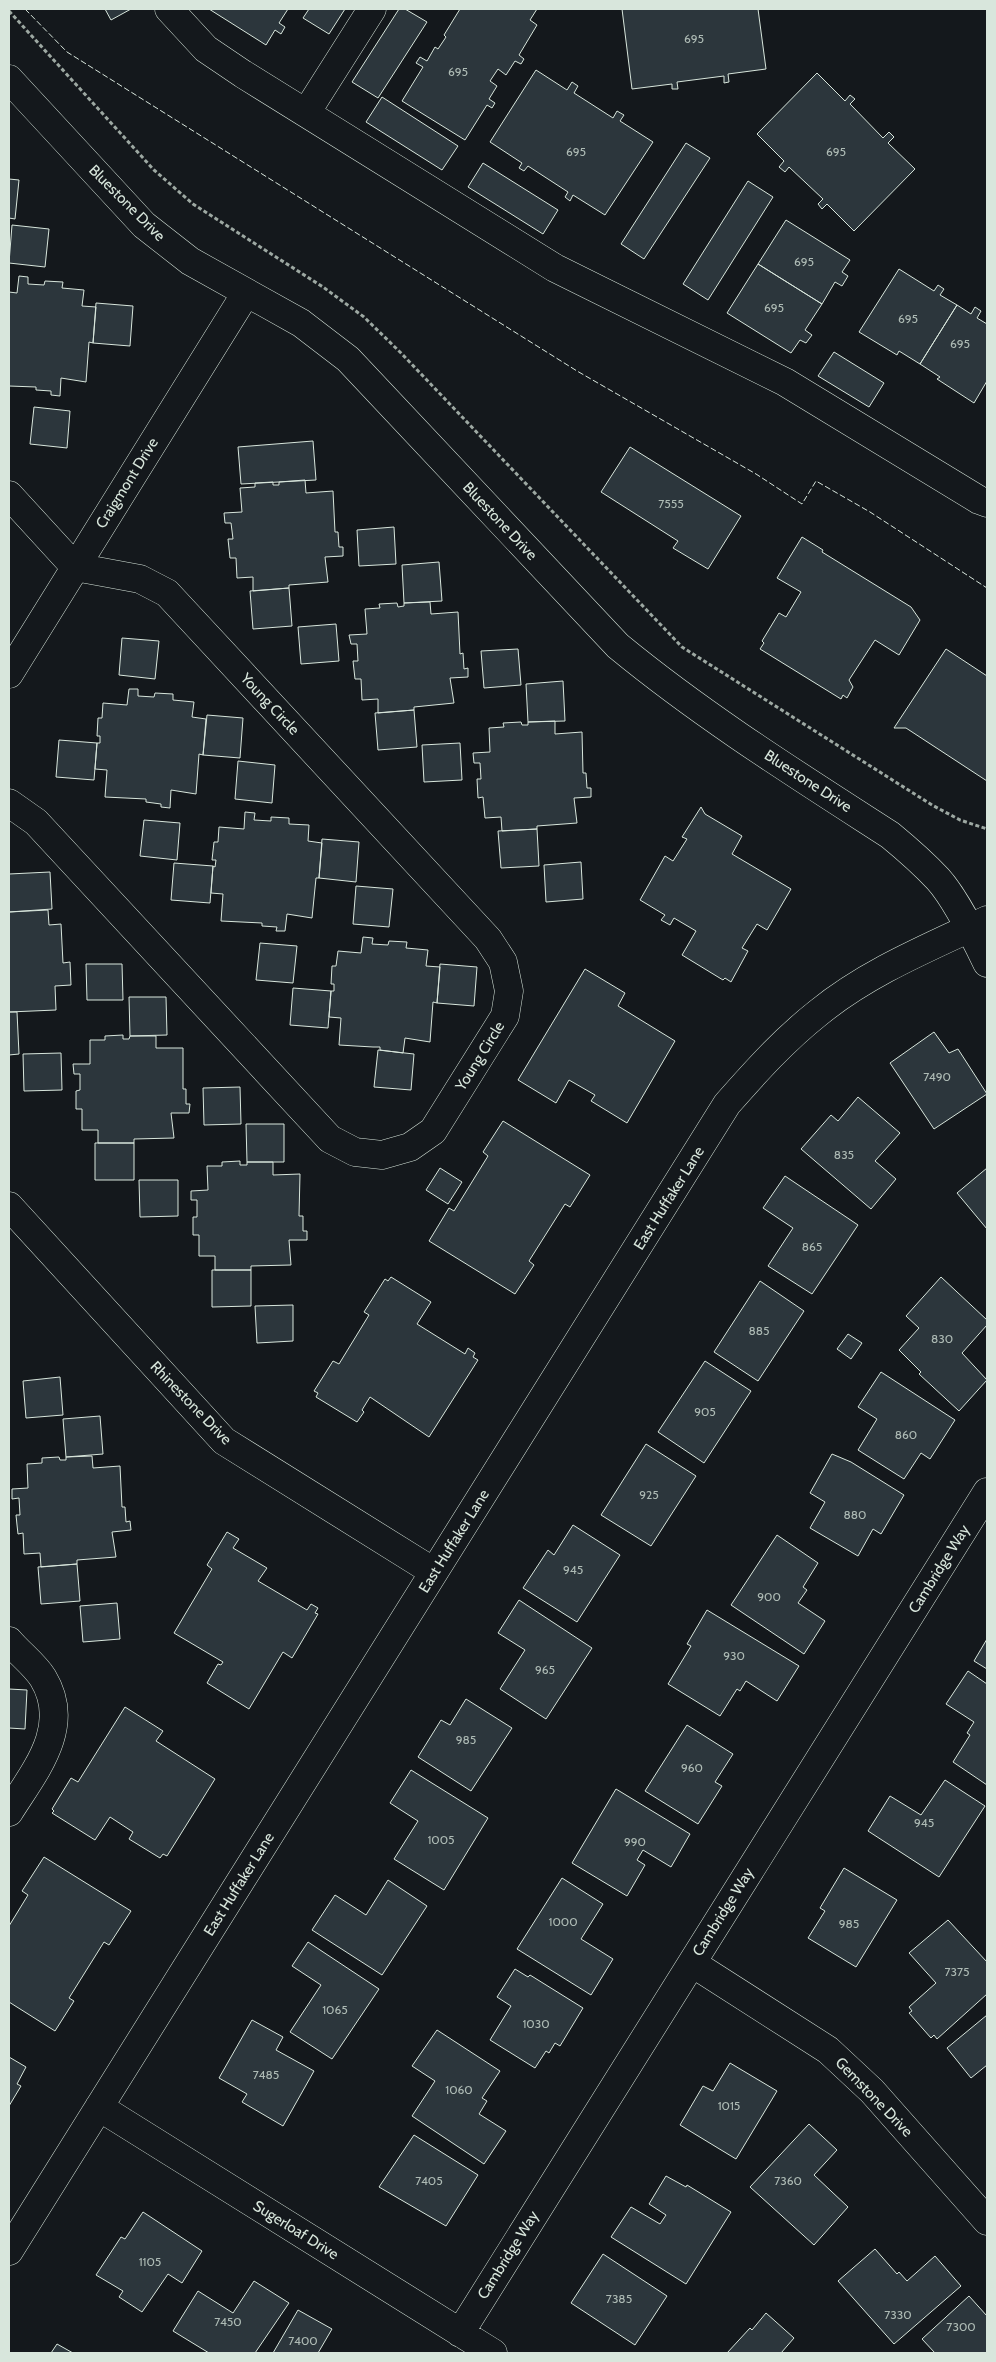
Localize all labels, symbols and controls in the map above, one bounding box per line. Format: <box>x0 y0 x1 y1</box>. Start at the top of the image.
house number: 695 <box>684 31 704 46</box>
house number: 695 <box>448 64 468 79</box>
house number: 695 <box>566 144 586 159</box>
house number: 695 <box>826 144 846 159</box>
street label: Bluestone Drive <box>85 161 169 245</box>
house number: 695 <box>794 254 814 269</box>
house number: 695 <box>764 300 784 315</box>
house number: 695 <box>898 311 918 326</box>
house number: 695 <box>950 336 970 351</box>
street label: Craigmont Drive <box>92 434 162 532</box>
street label: Bluestone Drive <box>459 478 541 564</box>
house number: 7555 <box>658 496 684 511</box>
street label: Young Circle <box>236 669 303 739</box>
street label: Bluestone Drive <box>761 746 855 816</box>
street label: Young Circle <box>451 1018 508 1095</box>
house number: 7490 <box>923 1069 951 1084</box>
street label: East Huffaker Lane <box>630 1143 708 1253</box>
house number: 835 <box>834 1147 854 1162</box>
house number: 865 <box>802 1239 822 1254</box>
house number: 885 <box>748 1323 770 1338</box>
house number: 830 <box>931 1331 953 1346</box>
street label: Rhinestone Drive <box>147 1358 236 1449</box>
house number: 905 <box>694 1404 716 1419</box>
house number: 860 <box>895 1427 917 1442</box>
street label: East Huffaker Lane <box>415 1486 493 1596</box>
house number: 925 <box>639 1487 659 1502</box>
house number: 880 <box>844 1507 866 1522</box>
street label: Cambridge Way <box>905 1521 974 1616</box>
house number: 945 <box>563 1562 583 1577</box>
house number: 900 <box>757 1589 781 1604</box>
house number: 930 <box>723 1648 745 1663</box>
house number: 965 <box>535 1662 555 1677</box>
house number: 985 <box>456 1732 476 1747</box>
house number: 960 <box>681 1760 703 1775</box>
house number: 945 <box>914 1815 934 1830</box>
street label: East Huffaker Lane <box>200 1829 278 1939</box>
house number: 1005 <box>427 1832 455 1847</box>
house number: 990 <box>624 1834 646 1849</box>
street label: Cambridge Way <box>689 1864 758 1959</box>
house number: 1000 <box>548 1914 578 1929</box>
house number: 985 <box>839 1916 859 1931</box>
house number: 7375 <box>944 1964 970 1979</box>
house number: 1065 <box>322 2002 348 2017</box>
house number: 1030 <box>522 2016 550 2031</box>
street label: Gemstone Drive <box>832 2054 917 2141</box>
house number: 7485 <box>253 2067 279 2082</box>
house number: 1060 <box>445 2082 473 2097</box>
house number: 1015 <box>718 2098 740 2113</box>
house number: 7405 <box>415 2173 443 2188</box>
house number: 7360 <box>774 2173 802 2188</box>
street label: Sugerloaf Drive <box>250 2197 342 2264</box>
street label: Cambridge Way <box>474 2207 543 2302</box>
house number: 1105 <box>139 2254 161 2269</box>
house number: 7385 <box>606 2291 632 2306</box>
house number: 7330 <box>884 2307 912 2322</box>
house number: 7450 <box>214 2314 242 2329</box>
house number: 7300 <box>946 2319 976 2334</box>
house number: 7400 <box>288 2333 318 2348</box>

